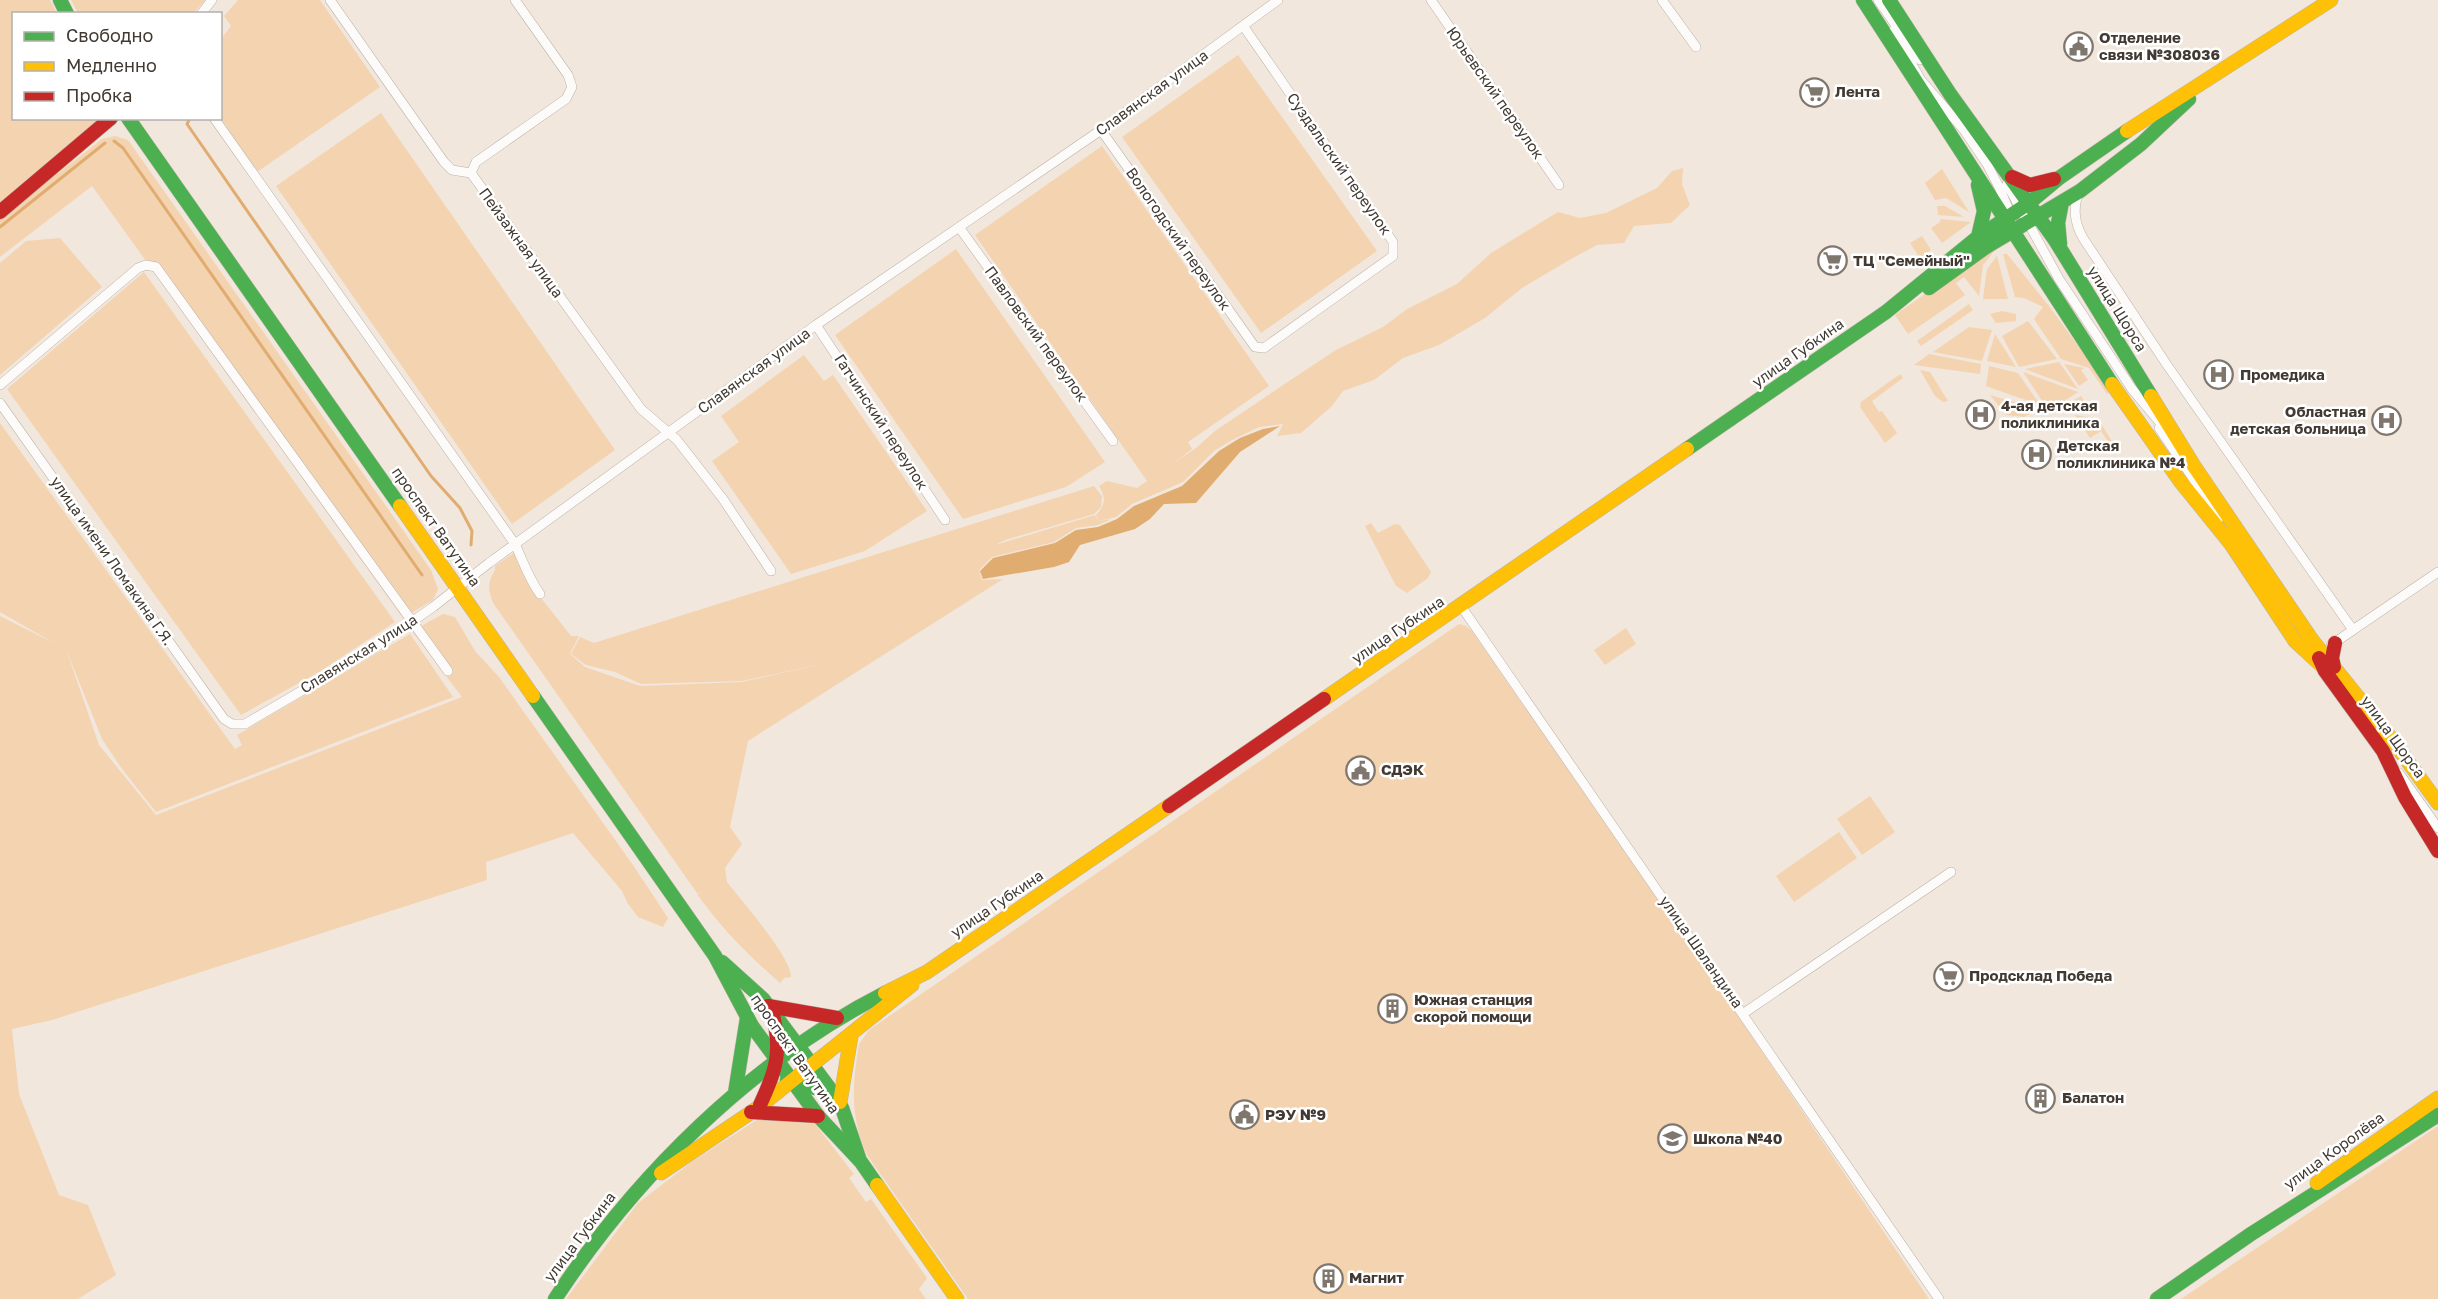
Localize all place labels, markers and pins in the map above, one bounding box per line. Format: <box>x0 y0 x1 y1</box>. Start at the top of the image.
place label: Отделение связи №308036 <box>2099 28 2220 63</box>
public building icon: Отделение связи №308036 <box>2062 31 2094 63</box>
supermarket icon: Лента <box>1798 76 1830 108</box>
place label: Лента <box>1835 82 1880 100</box>
supermarket icon: ТЦ "Семейный" <box>1816 245 1848 277</box>
place label: ТЦ "Семейный" <box>1853 251 1970 269</box>
hospital icon: Промедика <box>2203 359 2235 391</box>
place label: Промедика <box>2240 365 2325 383</box>
place label: 4-ая детская поликлиника <box>2001 396 2100 431</box>
hospital icon: 4-ая детская поликлиника <box>1964 399 1996 431</box>
place label: Областная детская больница <box>2230 402 2366 437</box>
hospital icon: Областная детская больница <box>2371 405 2403 437</box>
place label: Детская поликлиника №4 <box>2057 436 2185 471</box>
hospital icon: Детская поликлиника №4 <box>2020 439 2052 471</box>
public building icon: СДЭК <box>1344 754 1376 786</box>
place label: СДЭК <box>1381 760 1424 778</box>
supermarket icon: Продсклад Победа <box>1932 960 1964 992</box>
place label: Продсклад Победа <box>1969 966 2113 984</box>
place label: Южная станция скорой помощи <box>1414 990 1533 1025</box>
building icon: Южная станция скорой помощи <box>1377 993 1409 1025</box>
building icon: Балатон <box>2025 1082 2057 1114</box>
place label: Балатон <box>2062 1088 2124 1106</box>
public building icon: РЭУ №9 <box>1228 1099 1260 1131</box>
place label: РЭУ №9 <box>1265 1105 1326 1123</box>
school or university icon: Школа №40 <box>1656 1123 1688 1155</box>
place label: Школа №40 <box>1693 1129 1783 1147</box>
building icon: Магнит <box>1312 1262 1344 1294</box>
place label: Магнит <box>1349 1268 1404 1286</box>

